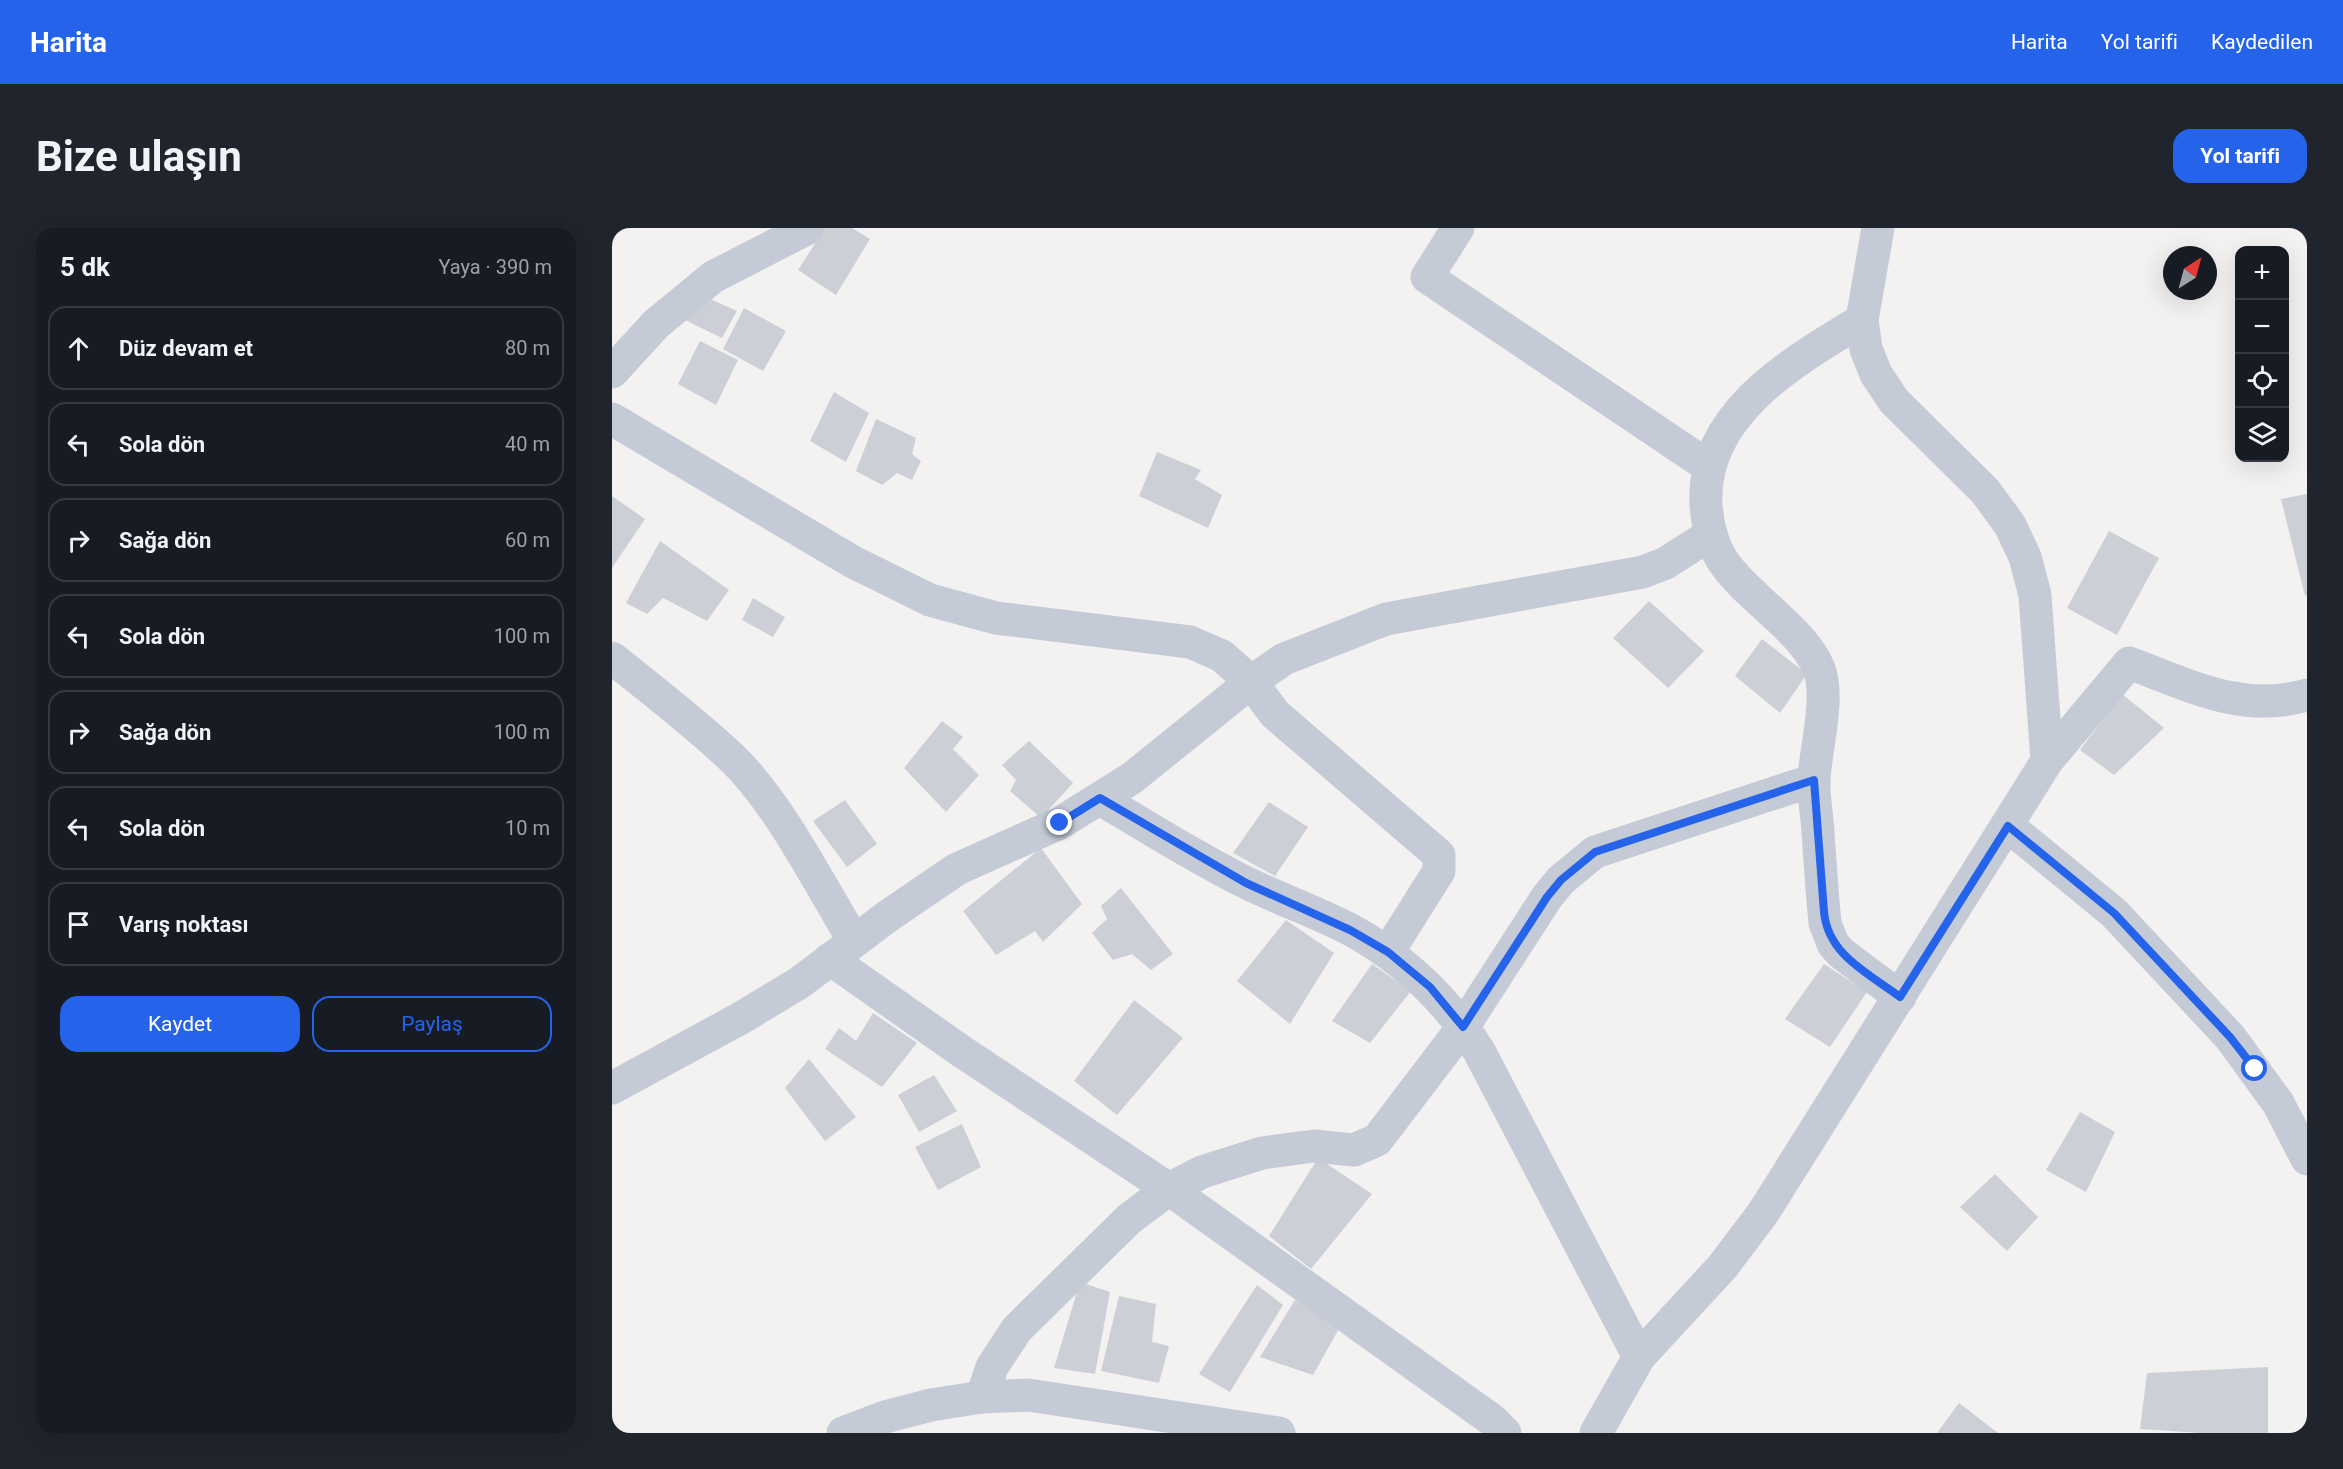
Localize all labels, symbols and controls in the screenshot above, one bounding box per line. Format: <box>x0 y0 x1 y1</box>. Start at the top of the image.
text: Harita <box>30 26 107 59</box>
text: Harita <box>2011 30 2068 54</box>
text: Yol tarifi <box>2101 30 2178 54</box>
text: Kaydedilen <box>2211 30 2313 54</box>
button: Yol tarifi <box>2173 129 2307 183</box>
text: Bize ulaşın <box>36 132 242 181</box>
north arrow <box>2163 246 2217 300</box>
map controls <box>2235 246 2289 462</box>
button: + <box>2235 246 2289 300</box>
text: 5 dk <box>60 252 110 282</box>
text: Yaya · 390 m <box>438 255 552 279</box>
button: − <box>2235 300 2289 354</box>
icon: ahead <box>62 332 95 365</box>
text: Düz devam et <box>119 336 253 361</box>
text: 80 m <box>505 336 550 360</box>
button: locate <box>2235 354 2289 408</box>
button: layers <box>2235 408 2289 462</box>
icon: left <box>62 428 95 461</box>
text: Sola dön <box>119 432 205 457</box>
text: 40 m <box>505 432 550 456</box>
icon: right <box>62 524 95 557</box>
text: Sağa dön <box>119 528 211 553</box>
text: 60 m <box>505 528 550 552</box>
icon: left <box>62 620 95 653</box>
text: Sola dön <box>119 624 205 649</box>
text: 100 m <box>494 624 550 648</box>
icon: right <box>62 716 95 749</box>
text: Sağa dön <box>119 720 211 745</box>
text: 100 m <box>494 720 550 744</box>
route end <box>1046 809 1072 835</box>
icon: left <box>62 812 95 845</box>
text: Sola dön <box>119 816 205 841</box>
text: 10 m <box>505 816 550 840</box>
icon: arrive <box>62 908 95 941</box>
text: Varış noktası <box>119 912 249 937</box>
button: Kaydet <box>60 996 300 1052</box>
button: Paylaş <box>312 996 552 1052</box>
route start <box>2241 1055 2267 1081</box>

